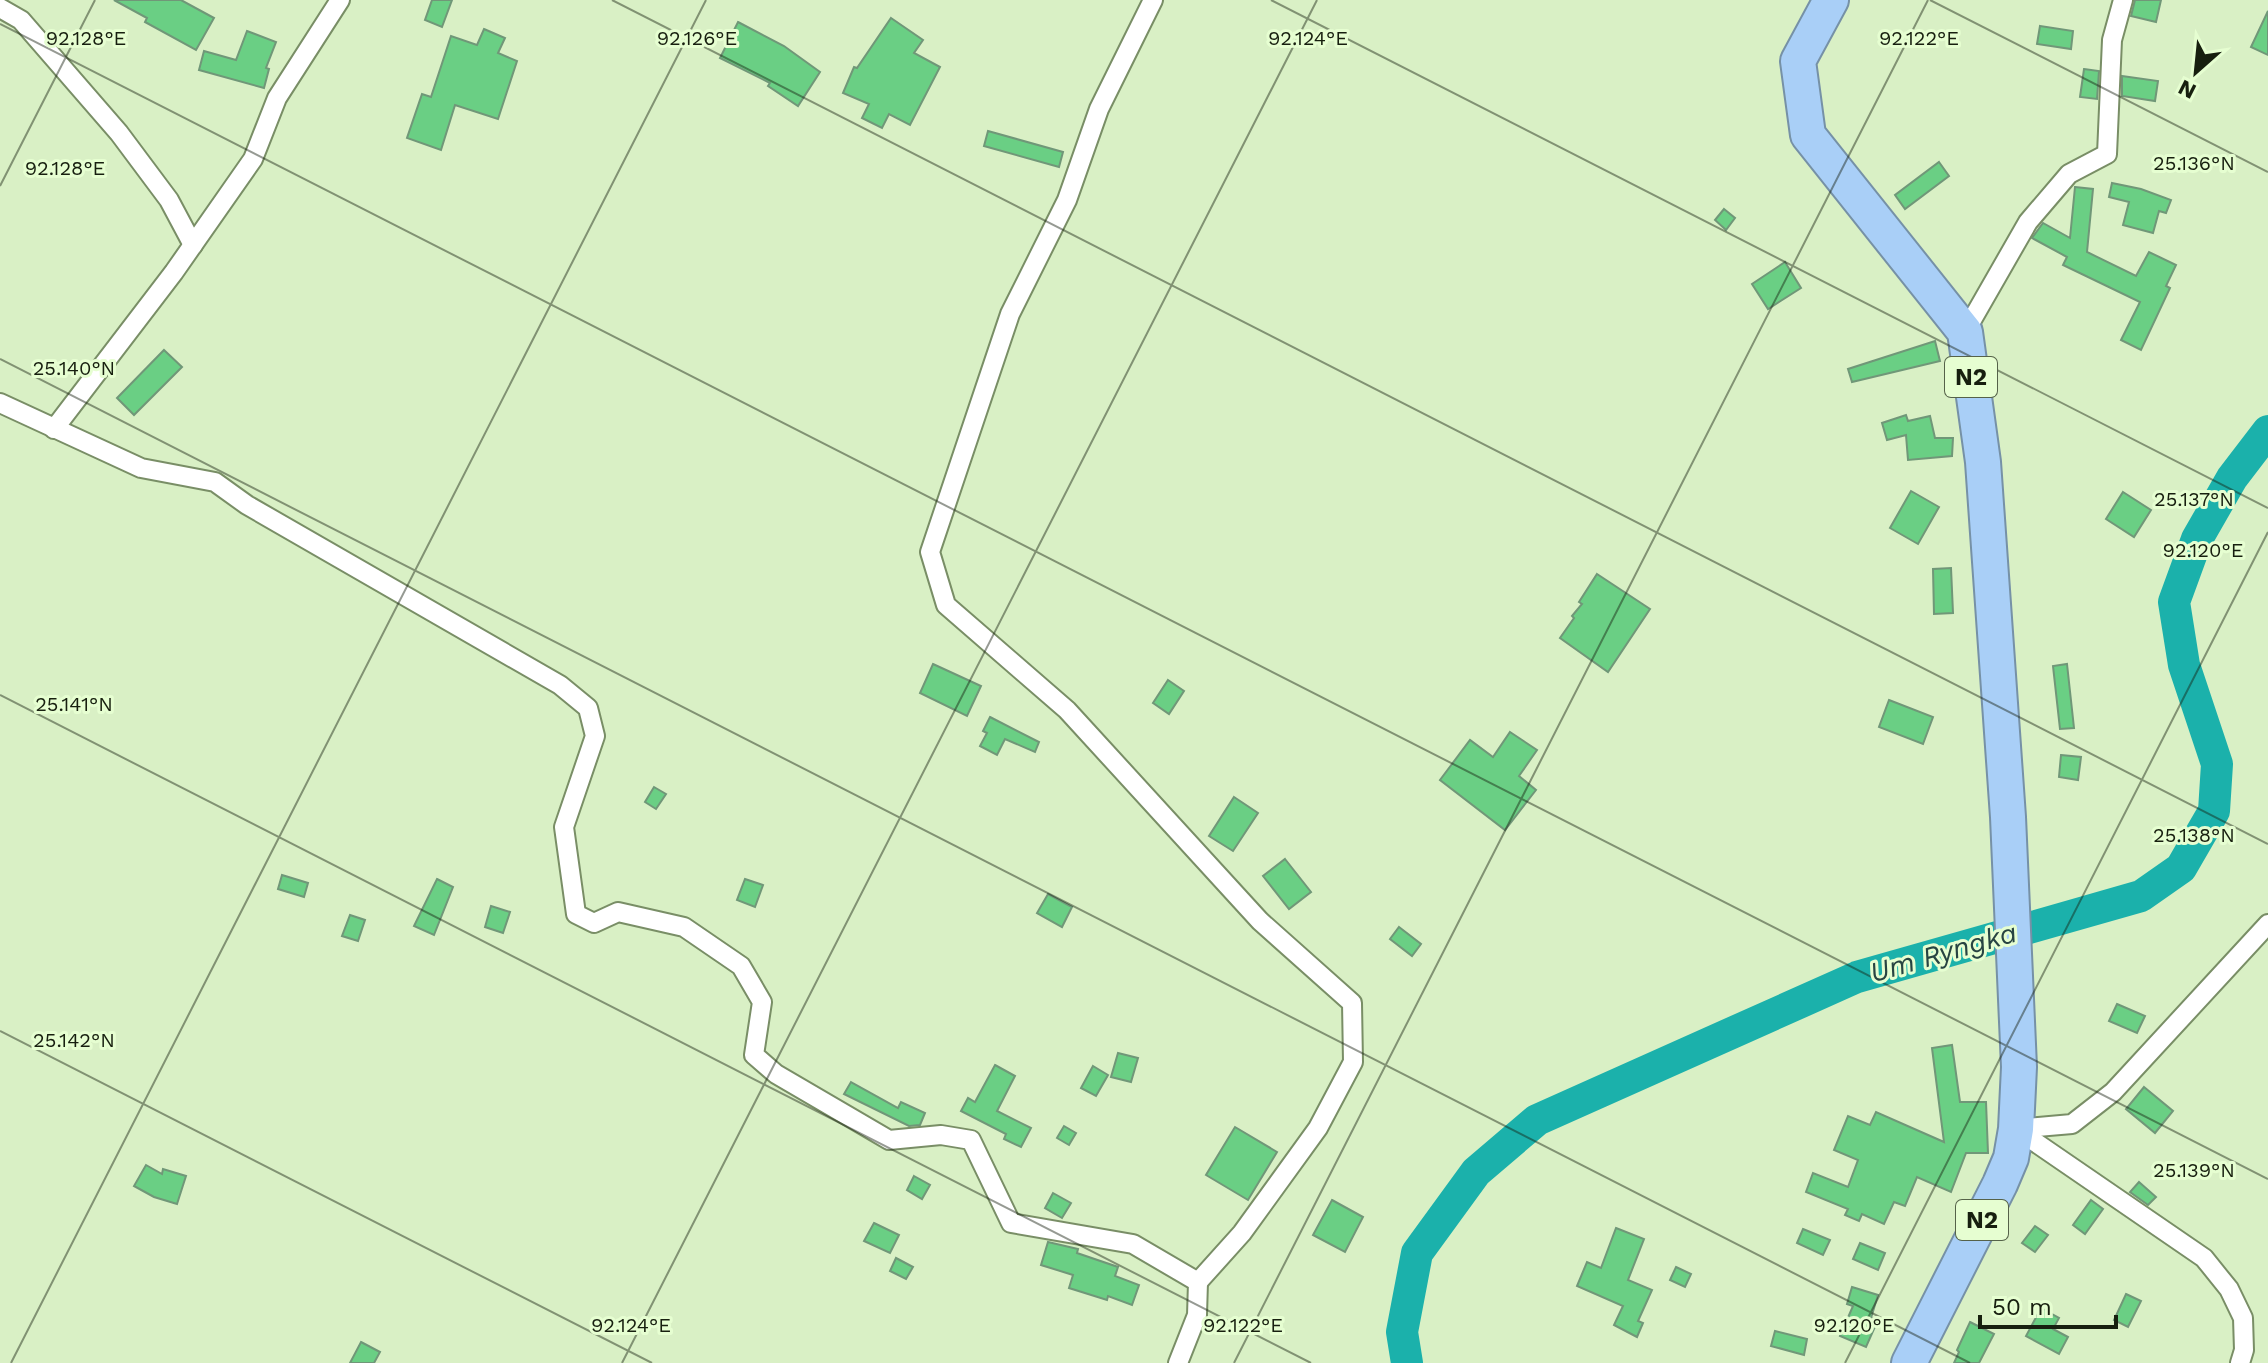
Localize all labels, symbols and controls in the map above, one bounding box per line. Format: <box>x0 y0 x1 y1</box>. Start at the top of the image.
text: 92.128°E <box>46 26 126 50</box>
text: 92.126°E <box>657 26 737 50</box>
text: 92.124°E <box>1268 26 1348 50</box>
text: 92.122°E <box>1879 26 1959 50</box>
north arrow <box>2156 32 2236 112</box>
text: N <box>2174 75 2200 104</box>
text: 25.136°N <box>2153 151 2235 175</box>
text: 92.128°E <box>25 156 105 180</box>
text: 25.140°N <box>33 356 115 380</box>
road number: N2 <box>1945 357 1997 397</box>
text: 25.137°N <box>2154 487 2234 511</box>
text: 92.120°E <box>2163 538 2243 562</box>
text: 25.141°N <box>35 692 113 716</box>
text: 25.138°N <box>2153 823 2235 847</box>
water label: Um Ryngka <box>1866 916 2021 989</box>
text: 25.142°N <box>33 1028 115 1052</box>
text: 25.139°N <box>2153 1158 2235 1182</box>
road number: N2 <box>1956 1200 2008 1240</box>
scale bar <box>1980 1279 2116 1329</box>
text: 50 m <box>1992 1293 2052 1321</box>
text: 92.124°E <box>591 1313 671 1337</box>
text: 92.122°E <box>1203 1313 1283 1337</box>
text: 92.120°E <box>1814 1313 1894 1337</box>

